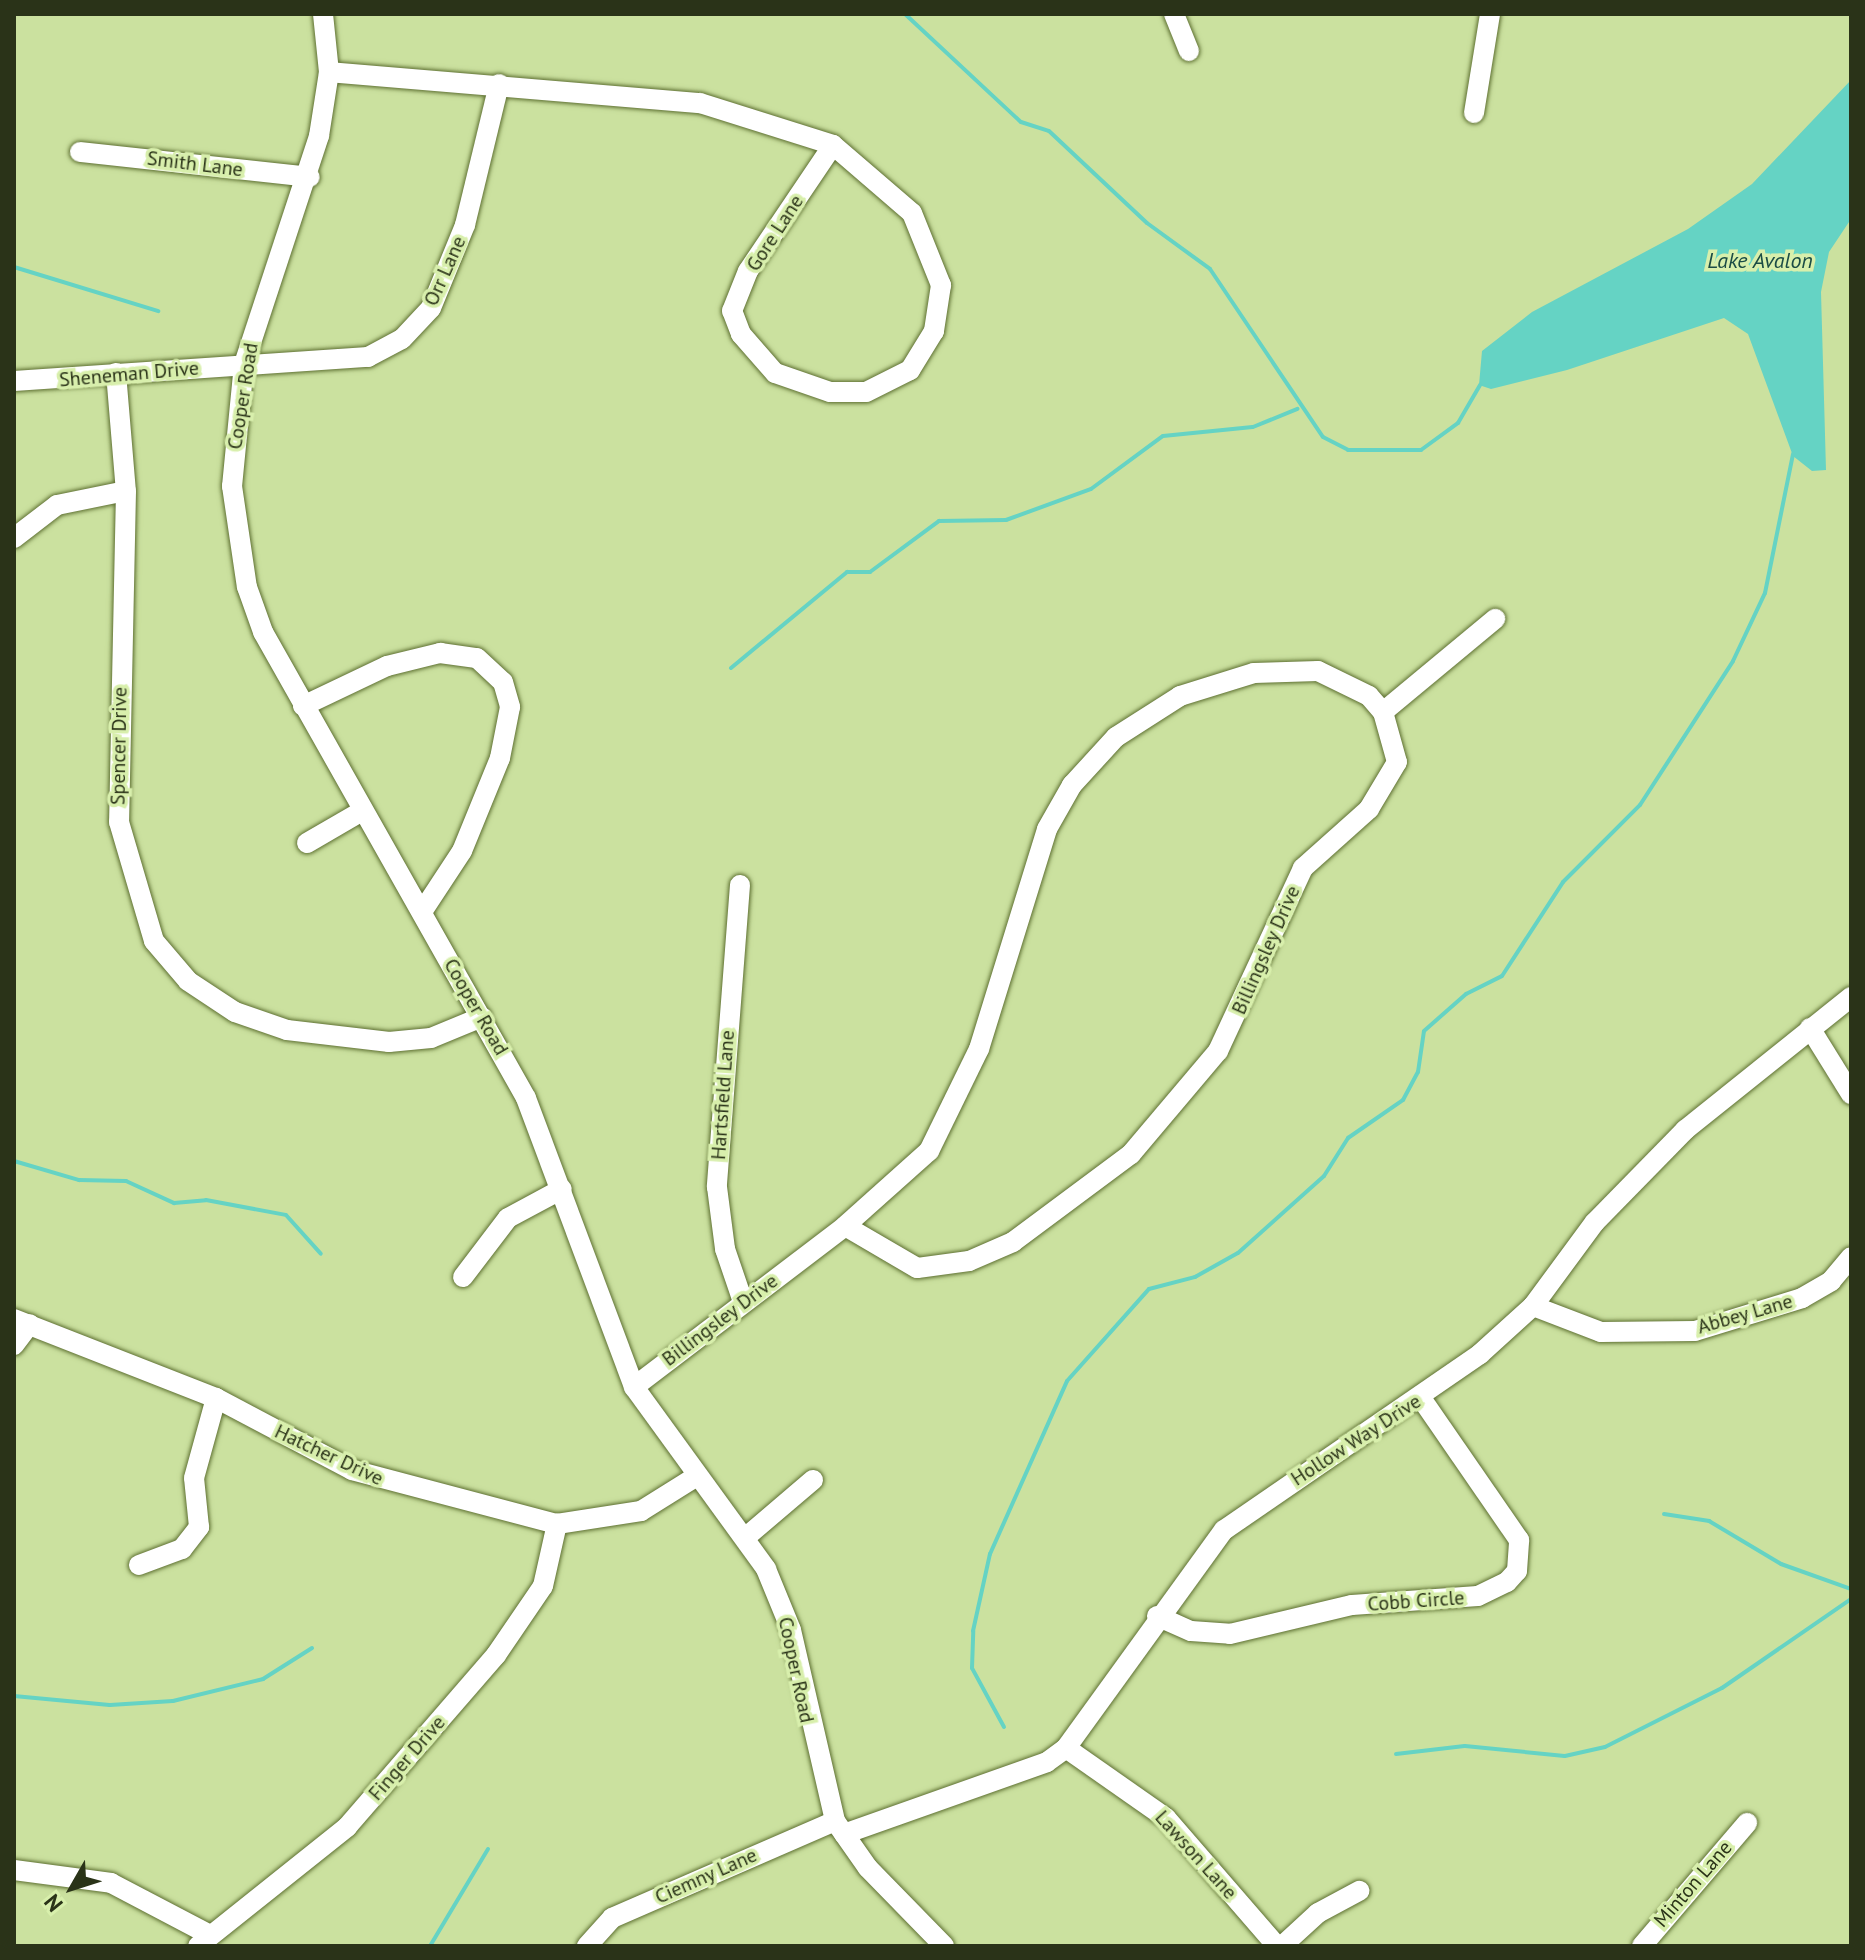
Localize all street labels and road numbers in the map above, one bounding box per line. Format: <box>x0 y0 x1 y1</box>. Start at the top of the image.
street label: Smith Lane <box>146 146 244 182</box>
street label: Gore Lane <box>741 190 809 276</box>
street label: Orr Lane <box>419 233 471 309</box>
street label: Cooper Road <box>223 341 263 451</box>
street label: Sheneman Drive <box>58 356 200 392</box>
street label: Spencer Drive <box>106 687 132 805</box>
street label: Billingsley Drive <box>1227 882 1305 1018</box>
street label: Cooper Road <box>439 954 513 1060</box>
street label: Hartsfield Lane <box>707 1029 739 1161</box>
street label: Billingsley Drive <box>657 1269 783 1371</box>
street label: Abbey Lane <box>1694 1289 1796 1339</box>
street label: Hollow Way Drive <box>1286 1389 1426 1491</box>
street label: Hatcher Drive <box>271 1419 387 1491</box>
street label: Cobb Circle <box>1367 1586 1465 1616</box>
street label: Cooper Road <box>773 1615 819 1725</box>
street label: Finger Drive <box>364 1711 450 1805</box>
street label: Lawson Lane <box>1150 1806 1242 1904</box>
street label: Minton Lane <box>1649 1836 1737 1932</box>
street label: Ciemny Lane <box>651 1843 761 1909</box>

